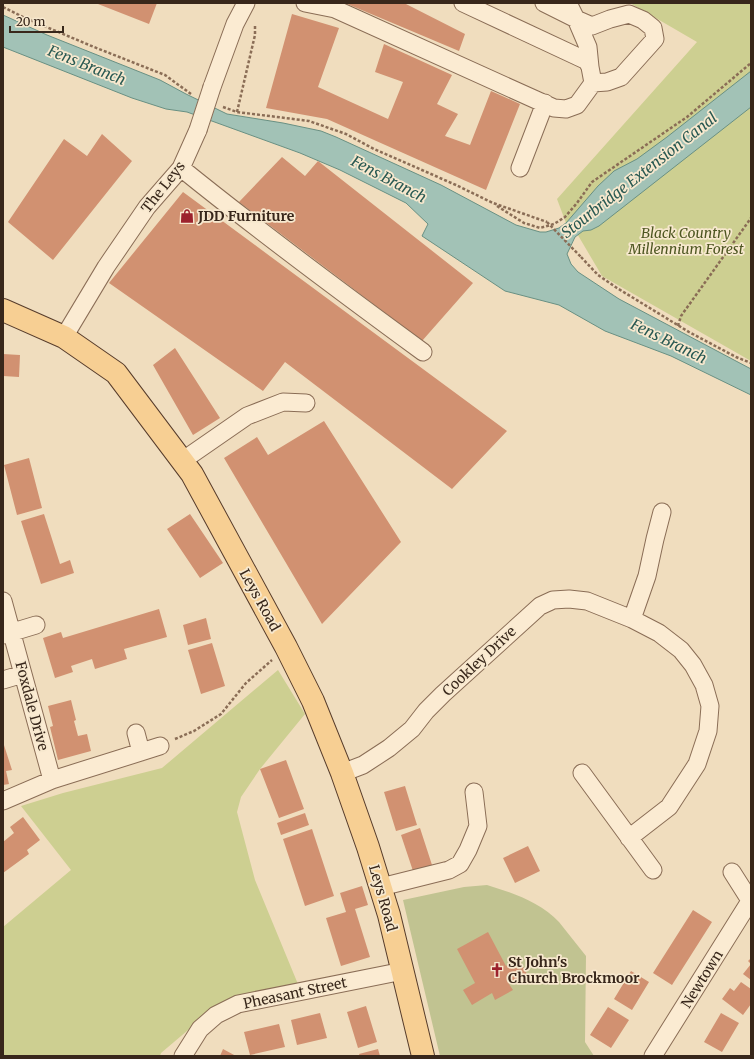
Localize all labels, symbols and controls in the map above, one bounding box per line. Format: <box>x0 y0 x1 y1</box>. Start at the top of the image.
scale bar <box>10 8 63 34</box>
text: 20 m <box>16 14 45 29</box>
water label: Fens Branch <box>44 40 129 89</box>
water label: Stourbridge Extension Canal <box>557 108 721 242</box>
water label: Fens Branch <box>347 151 430 207</box>
street label: The Leys <box>137 157 189 216</box>
place label: JDD Furniture <box>197 207 295 225</box>
shop icon: JDD Furniture <box>179 208 195 224</box>
park label: Black Country Millennium Forest <box>627 224 744 258</box>
water label: Fens Branch <box>627 314 710 368</box>
street label: Leys Road <box>236 566 285 635</box>
street label: Cookley Drive <box>439 622 519 700</box>
street label: Foxdale Drive <box>11 659 53 753</box>
street label: Leys Road <box>365 863 401 934</box>
street label: Newtown <box>677 947 727 1011</box>
place label: St John's Church Brockmoor <box>508 953 640 987</box>
church icon: St John's Church Brockmoor <box>489 962 505 978</box>
street label: Pheasant Street <box>242 973 349 1013</box>

